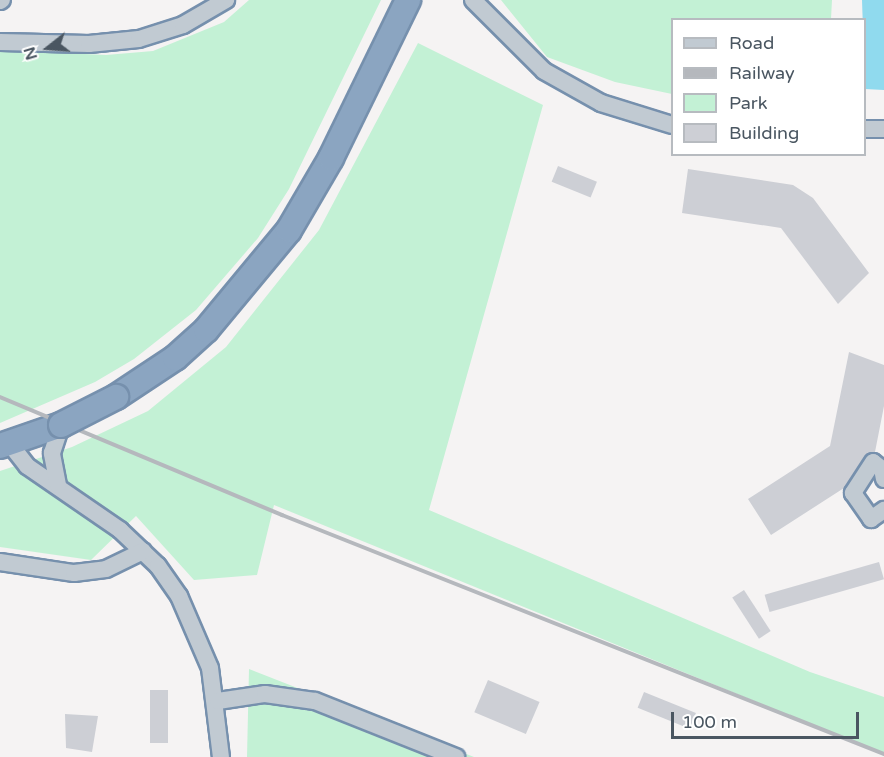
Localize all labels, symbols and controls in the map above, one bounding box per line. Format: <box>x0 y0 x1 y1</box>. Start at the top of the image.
north arrow <box>18 18 78 78</box>
legend <box>671 18 866 156</box>
text: Road <box>729 32 774 54</box>
text: N <box>19 44 42 62</box>
text: Railway <box>729 62 795 84</box>
text: Park <box>729 92 767 114</box>
text: Building <box>729 122 799 144</box>
scale bar <box>674 700 862 738</box>
text: 100 m <box>682 711 737 733</box>

